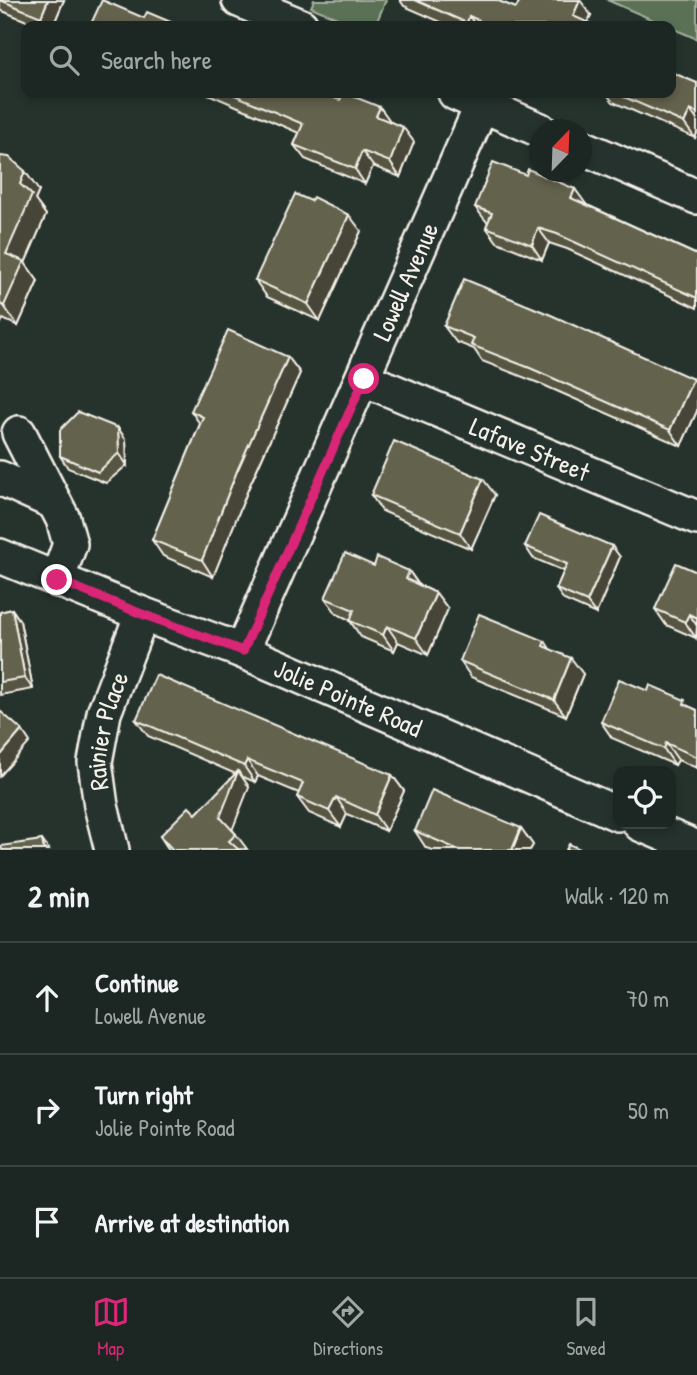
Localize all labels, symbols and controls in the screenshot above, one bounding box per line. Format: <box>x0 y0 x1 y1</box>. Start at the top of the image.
search box <box>21 21 676 98</box>
icon: search <box>45 41 83 79</box>
text: Search here <box>101 42 212 77</box>
north arrow <box>529 119 592 182</box>
street label: Lowell Avenue <box>363 217 446 346</box>
route start <box>348 363 379 394</box>
street label: Lafave Street <box>465 408 596 489</box>
route end <box>41 564 72 595</box>
street label: Jolie Pointe Road <box>269 650 428 745</box>
street label: Rainier Place <box>78 666 136 793</box>
map controls <box>613 766 676 829</box>
button: locate <box>613 766 676 829</box>
text: 2 min <box>28 876 90 916</box>
text: Walk · 120 m <box>565 880 669 911</box>
text: Continue <box>95 965 179 1000</box>
icon: ahead <box>28 979 66 1017</box>
text: 70 m <box>626 983 669 1014</box>
text: Lowell Avenue <box>95 1000 206 1031</box>
text: Turn right <box>95 1077 193 1112</box>
icon: right <box>28 1091 66 1129</box>
text: 50 m <box>628 1095 669 1126</box>
text: Jolie Pointe Road <box>95 1112 234 1143</box>
icon: arrive <box>28 1203 66 1241</box>
text: Arrive at destination <box>95 1205 290 1240</box>
tab: Map <box>92 1293 130 1361</box>
tab: Directions <box>313 1293 383 1361</box>
tab: Saved <box>567 1293 605 1361</box>

